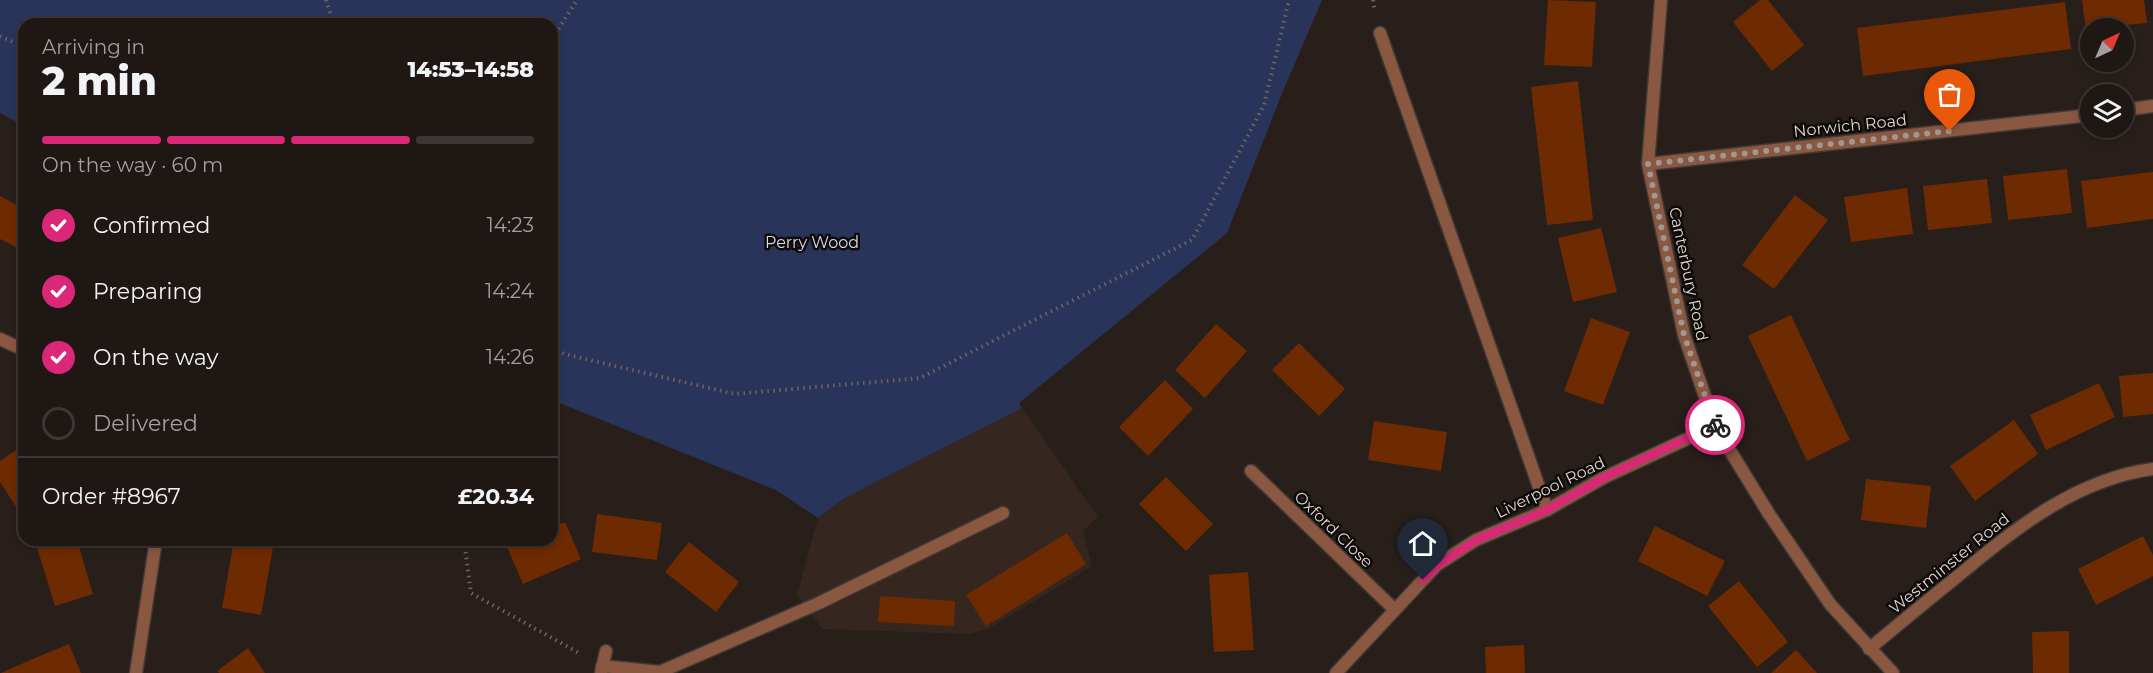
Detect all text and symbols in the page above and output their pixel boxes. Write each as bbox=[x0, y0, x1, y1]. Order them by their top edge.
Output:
north arrow bbox=[2080, 18, 2134, 72]
map controls bbox=[2080, 18, 2134, 138]
text: Arriving in bbox=[42, 35, 145, 59]
text: 14:53–14:58 bbox=[407, 56, 534, 83]
text: 2 min bbox=[42, 57, 157, 105]
pin bbox=[1924, 69, 1975, 131]
icon: bag bbox=[1933, 78, 1966, 111]
button: layers bbox=[2080, 84, 2134, 138]
street label: Norwich Road bbox=[1792, 110, 1908, 141]
text: On the way · 60 m bbox=[42, 153, 223, 177]
street label: Canterbury Road bbox=[1665, 205, 1712, 343]
icon: check bbox=[42, 209, 75, 242]
text: Confirmed bbox=[93, 212, 210, 239]
text: 14:23 bbox=[487, 213, 534, 237]
park label: Perry Wood bbox=[765, 233, 859, 252]
icon: check bbox=[42, 275, 75, 308]
text: Preparing bbox=[93, 278, 202, 305]
text: 14:24 bbox=[485, 279, 534, 303]
icon: check bbox=[42, 341, 75, 374]
text: On the way bbox=[93, 344, 218, 371]
text: 14:26 bbox=[486, 345, 534, 369]
courier bbox=[1685, 395, 1745, 455]
icon: bike bbox=[1699, 409, 1732, 442]
text: Delivered bbox=[93, 410, 198, 437]
street label: Liverpool Road bbox=[1492, 453, 1608, 522]
text: Order #8967 bbox=[42, 483, 181, 510]
text: £20.34 bbox=[458, 483, 534, 510]
street label: Oxford Close bbox=[1291, 487, 1377, 571]
street label: Westminster Road bbox=[1885, 509, 2013, 618]
pin bbox=[1397, 518, 1448, 580]
icon: home bbox=[1406, 527, 1439, 560]

